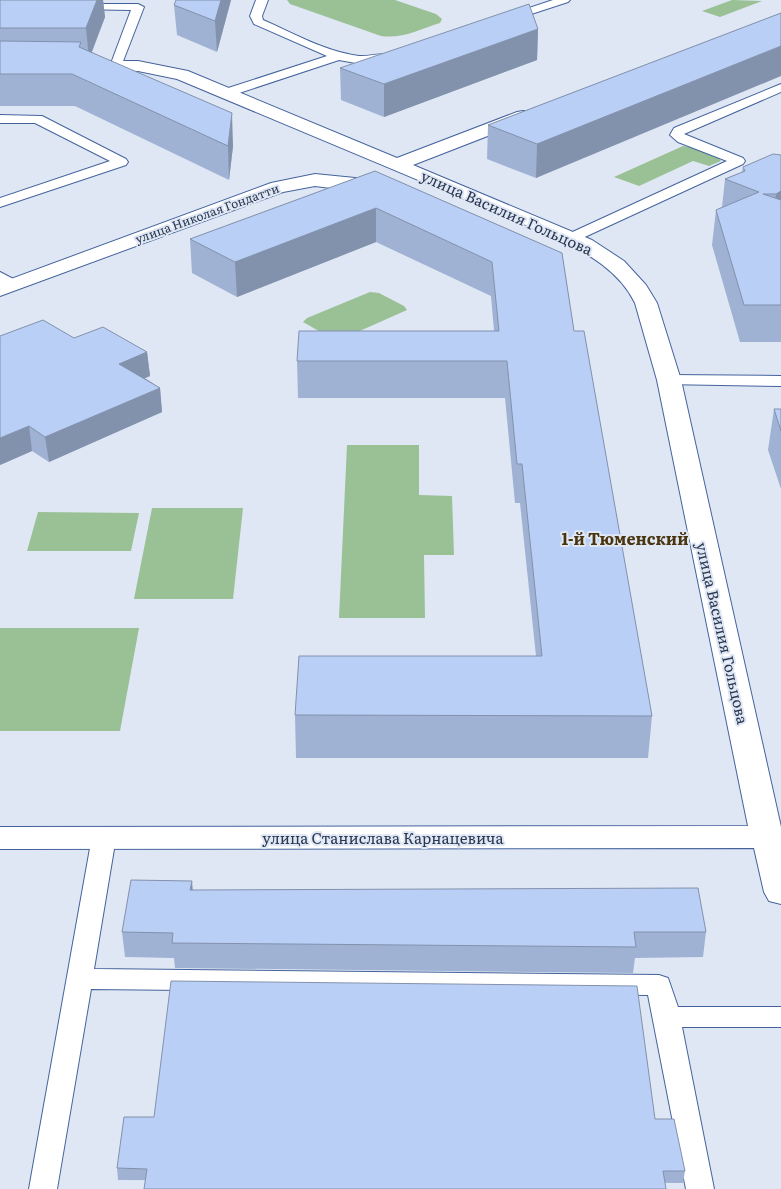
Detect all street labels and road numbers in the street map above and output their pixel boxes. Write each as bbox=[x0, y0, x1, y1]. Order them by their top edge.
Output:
street label: улица Василия Гольцова bbox=[417, 164, 597, 261]
street label: улица Николая Гондатти bbox=[132, 179, 282, 247]
street label: улица Василия Гольцова bbox=[691, 540, 755, 727]
street label: улица Станислава Карнацевича bbox=[262, 826, 505, 849]

